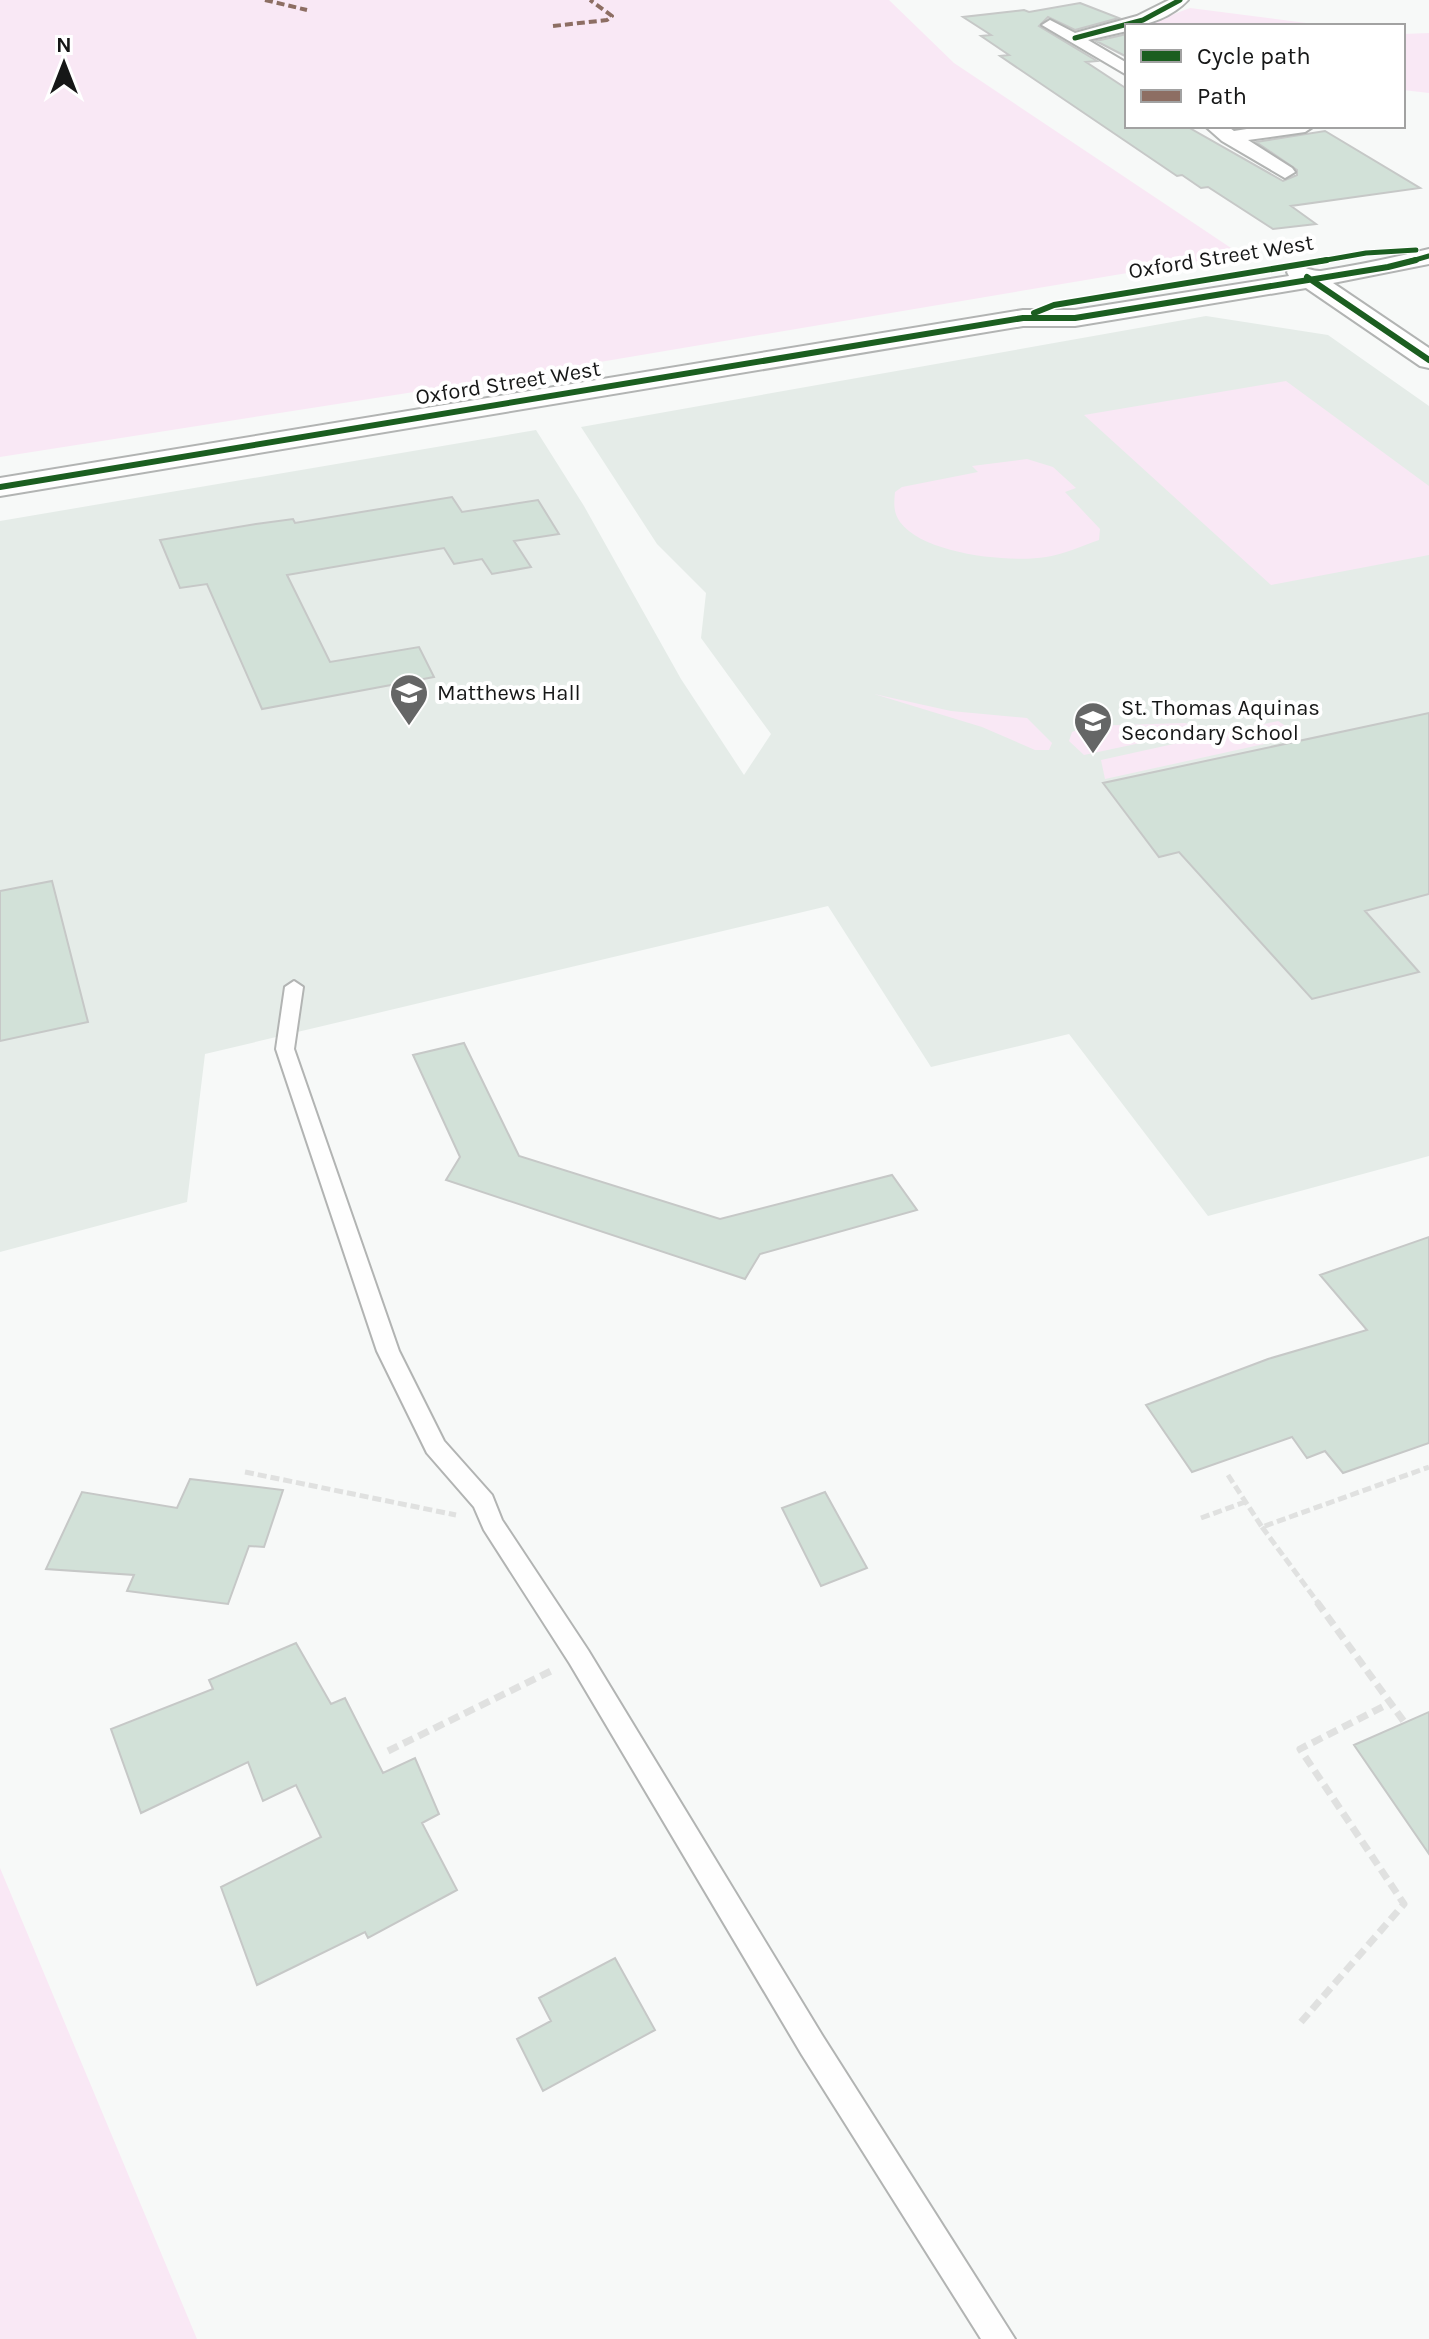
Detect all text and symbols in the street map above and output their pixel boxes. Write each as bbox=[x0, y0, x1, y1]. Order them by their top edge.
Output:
north arrow bbox=[24, 24, 104, 104]
legend bbox=[1125, 24, 1405, 128]
text: N bbox=[56, 32, 72, 58]
text: Cycle path bbox=[1197, 42, 1311, 70]
text: Path bbox=[1197, 82, 1247, 110]
street label: Oxford Street West bbox=[1127, 230, 1315, 284]
street label: Oxford Street West bbox=[414, 356, 602, 410]
school or university icon: Matthews Hall bbox=[388, 672, 430, 727]
place label: Matthews Hall bbox=[437, 680, 581, 706]
place label: St. Thomas Aquinas Secondary School bbox=[1121, 695, 1320, 746]
school or university icon: St. Thomas Aquinas Secondary School bbox=[1072, 700, 1114, 755]

